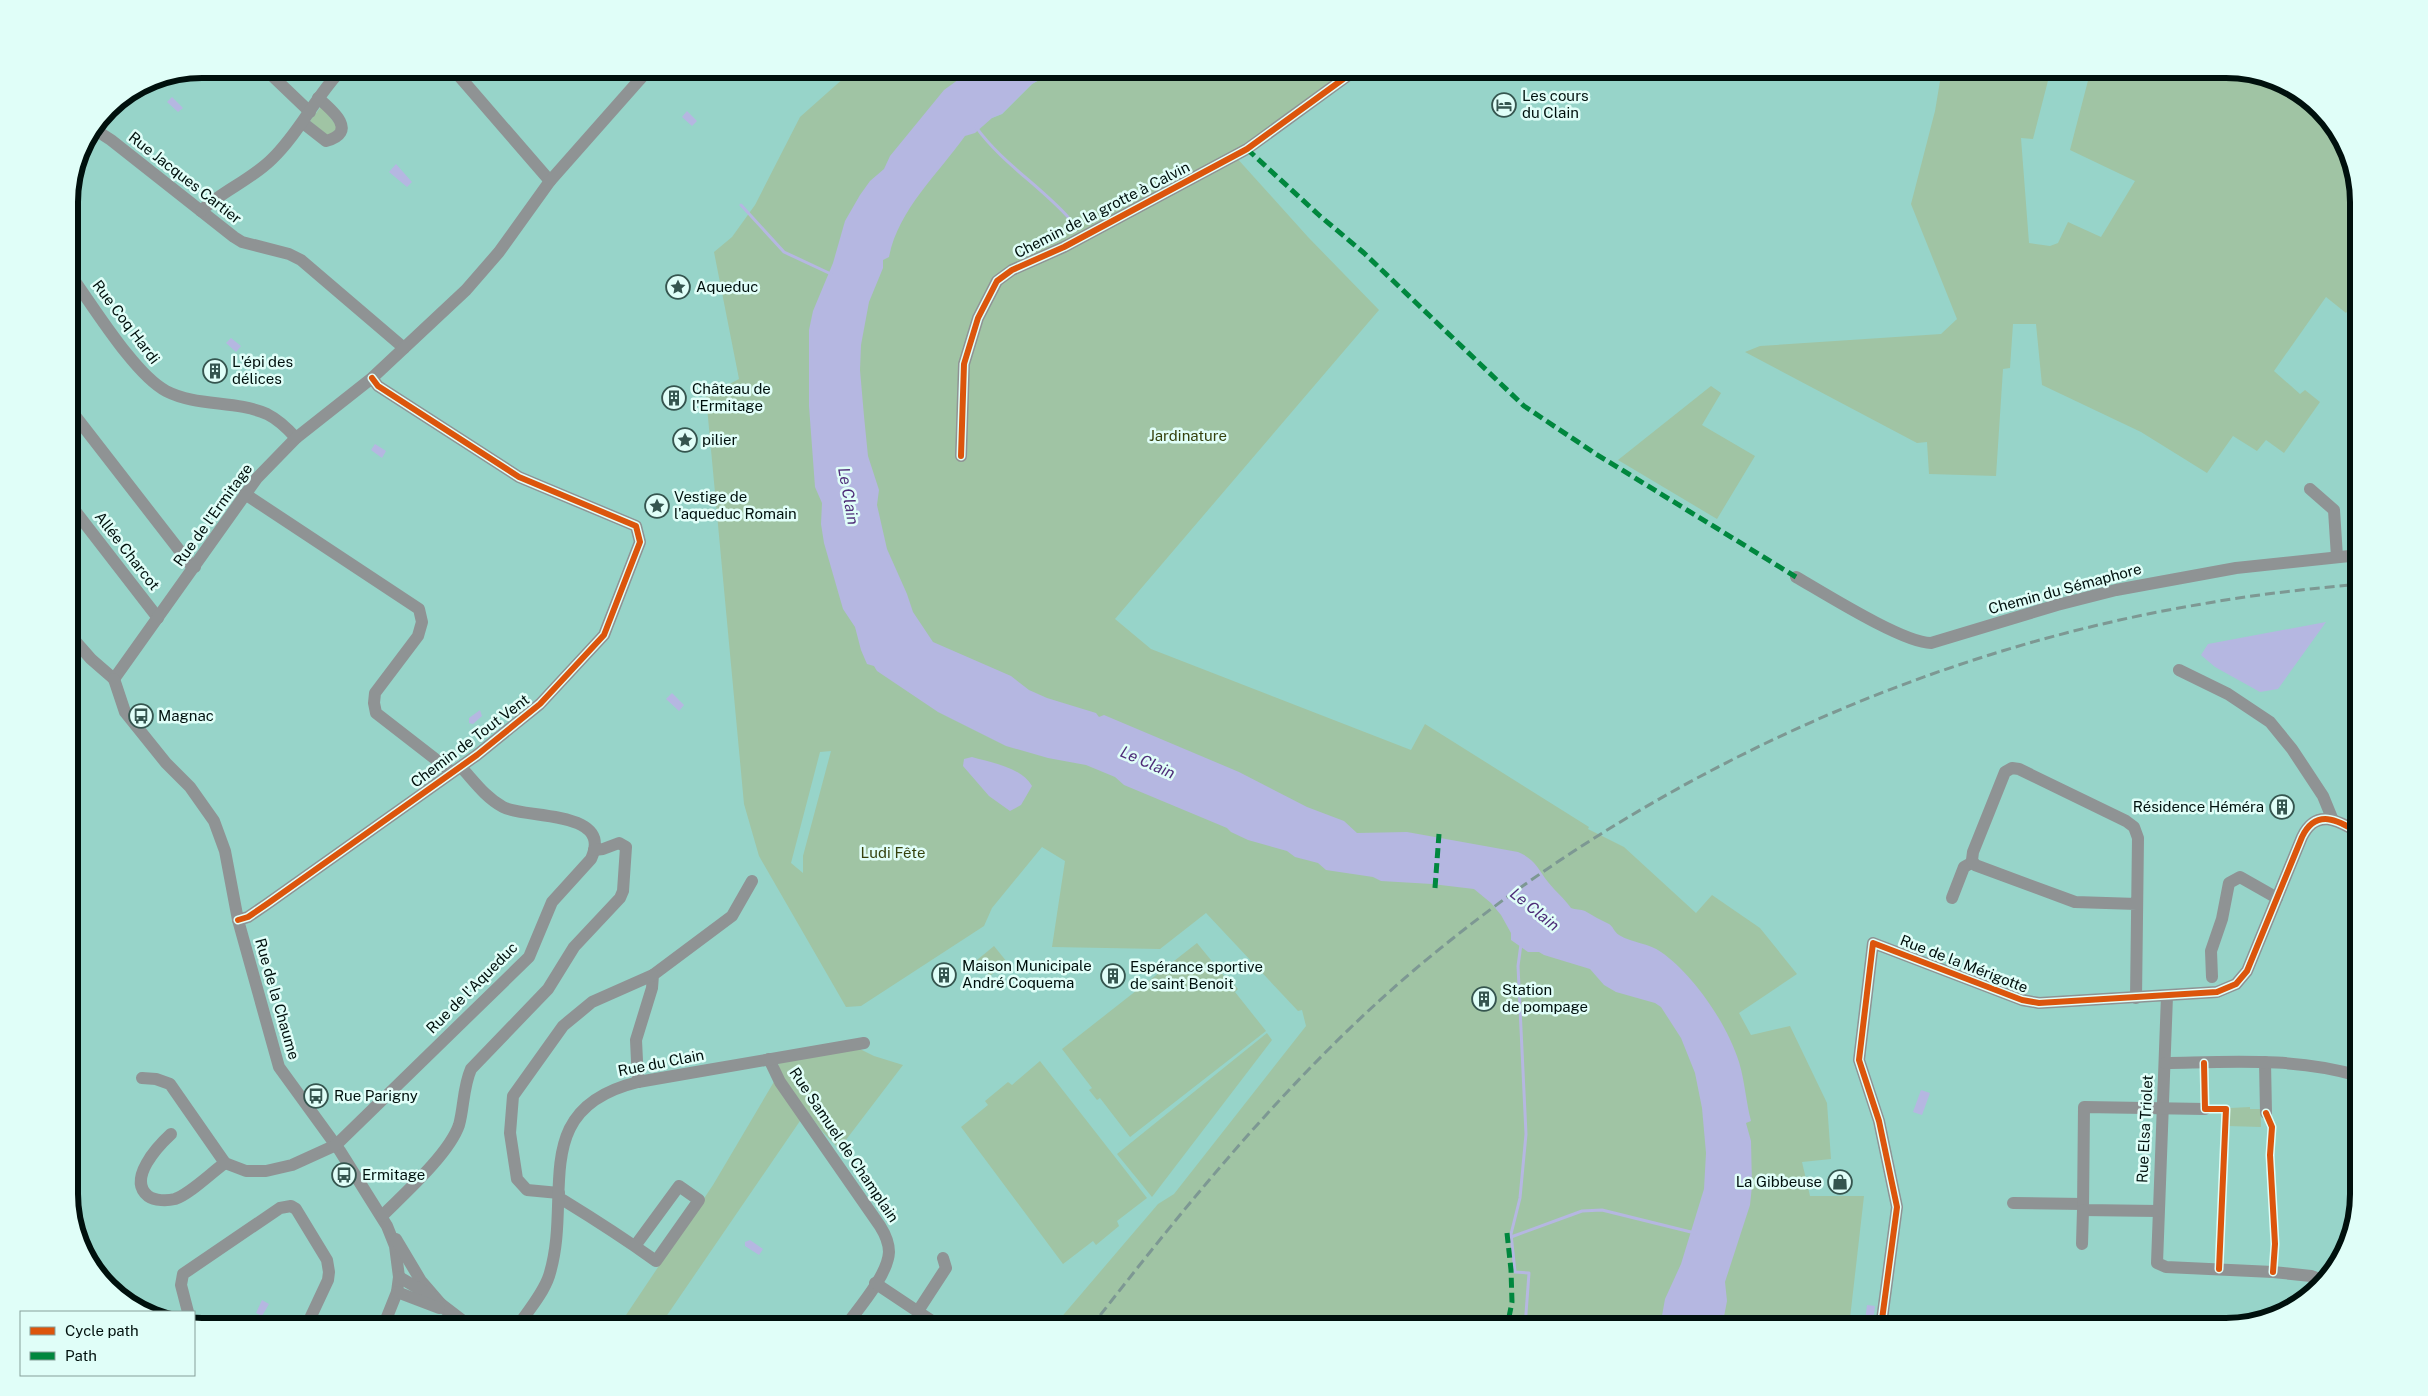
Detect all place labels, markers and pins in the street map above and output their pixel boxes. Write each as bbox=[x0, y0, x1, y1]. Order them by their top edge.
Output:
place label: Les cours du Clain bbox=[1522, 87, 1589, 121]
hotel icon: Les cours du Clain bbox=[1491, 92, 1517, 118]
place icon: Aqueduc bbox=[665, 274, 691, 300]
place label: Aqueduc bbox=[696, 278, 758, 295]
place label: L'épi des délices bbox=[232, 353, 293, 387]
building icon: L'épi des délices bbox=[202, 358, 228, 384]
place label: Château de l'Ermitage bbox=[692, 380, 771, 414]
building icon: Château de l'Ermitage bbox=[661, 385, 687, 411]
place icon: pilier bbox=[672, 427, 698, 453]
place label: pilier bbox=[702, 431, 737, 448]
place label: Vestige de l'aqueduc Romain bbox=[674, 488, 797, 522]
place icon: Vestige de l'aqueduc Romain bbox=[644, 493, 670, 519]
bus stop icon: Magnac bbox=[128, 703, 154, 729]
place label: Magnac bbox=[158, 707, 214, 724]
building icon: Résidence Héméra bbox=[2269, 794, 2295, 820]
place label: Résidence Héméra bbox=[2133, 798, 2264, 815]
place label: Maison Municipale André Coquema bbox=[962, 957, 1092, 991]
place label: Espérance sportive de saint Benoit bbox=[1130, 958, 1263, 992]
building icon: Maison Municipale André Coquema bbox=[931, 962, 957, 988]
building icon: Espérance sportive de saint Benoit bbox=[1100, 963, 1126, 989]
place label: Station de pompage bbox=[1502, 981, 1588, 1015]
building icon: Station de pompage bbox=[1471, 986, 1497, 1012]
bus stop icon: Rue Parigny bbox=[303, 1083, 329, 1109]
place label: Rue Parigny bbox=[334, 1087, 418, 1104]
bus stop icon: Ermitage bbox=[331, 1162, 357, 1188]
place label: Ermitage bbox=[362, 1166, 425, 1183]
shop icon: La Gibbeuse bbox=[1827, 1169, 1853, 1195]
place label: La Gibbeuse bbox=[1736, 1173, 1822, 1190]

